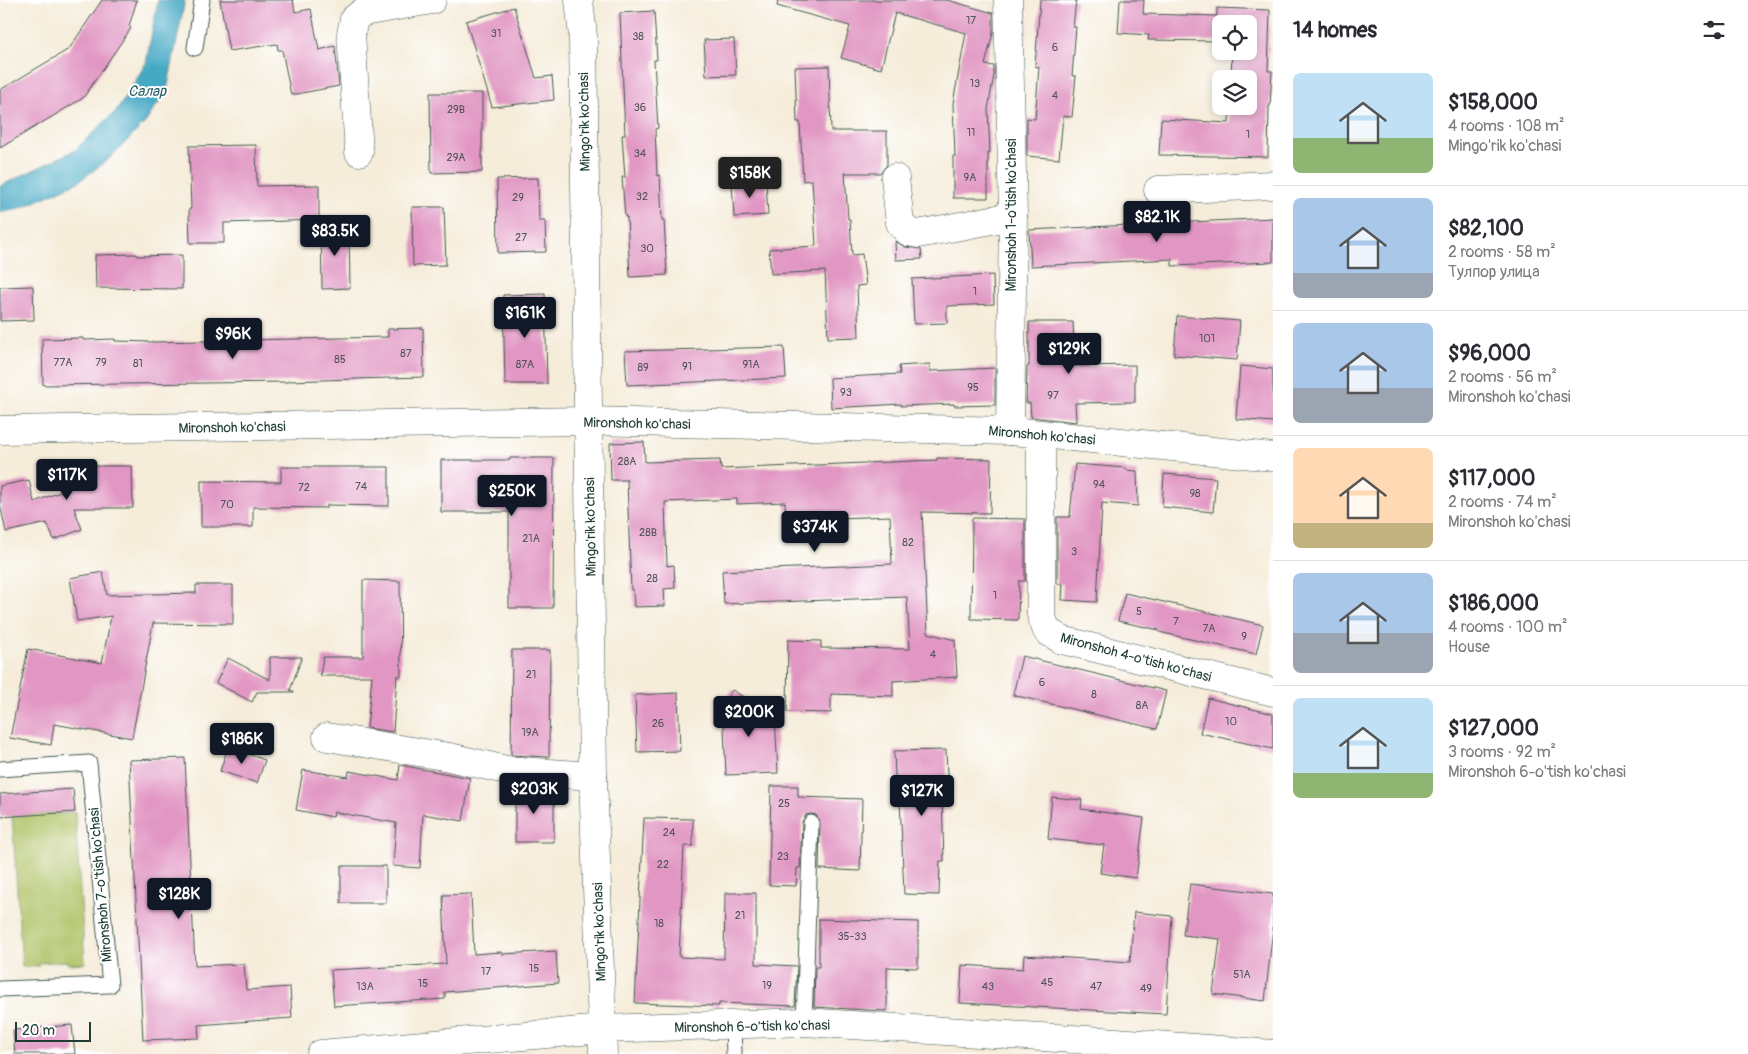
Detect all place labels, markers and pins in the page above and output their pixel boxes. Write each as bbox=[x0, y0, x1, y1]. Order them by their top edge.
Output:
pin: $158K bbox=[715, 156, 785, 199]
pin: $82.1K bbox=[1116, 200, 1198, 243]
pin: $83.5K bbox=[294, 214, 376, 257]
pin: $161K bbox=[490, 296, 560, 339]
pin: $96K bbox=[203, 318, 263, 360]
pin: $129K bbox=[1034, 332, 1104, 375]
pin: $117K bbox=[32, 458, 102, 501]
pin: $250K bbox=[477, 474, 547, 517]
pin: $374K bbox=[780, 510, 850, 553]
pin: $200K bbox=[714, 696, 784, 738]
pin: $186K bbox=[207, 722, 277, 765]
pin: $203K bbox=[499, 772, 569, 815]
pin: $127K bbox=[887, 774, 957, 817]
pin: $128K bbox=[144, 878, 214, 920]

